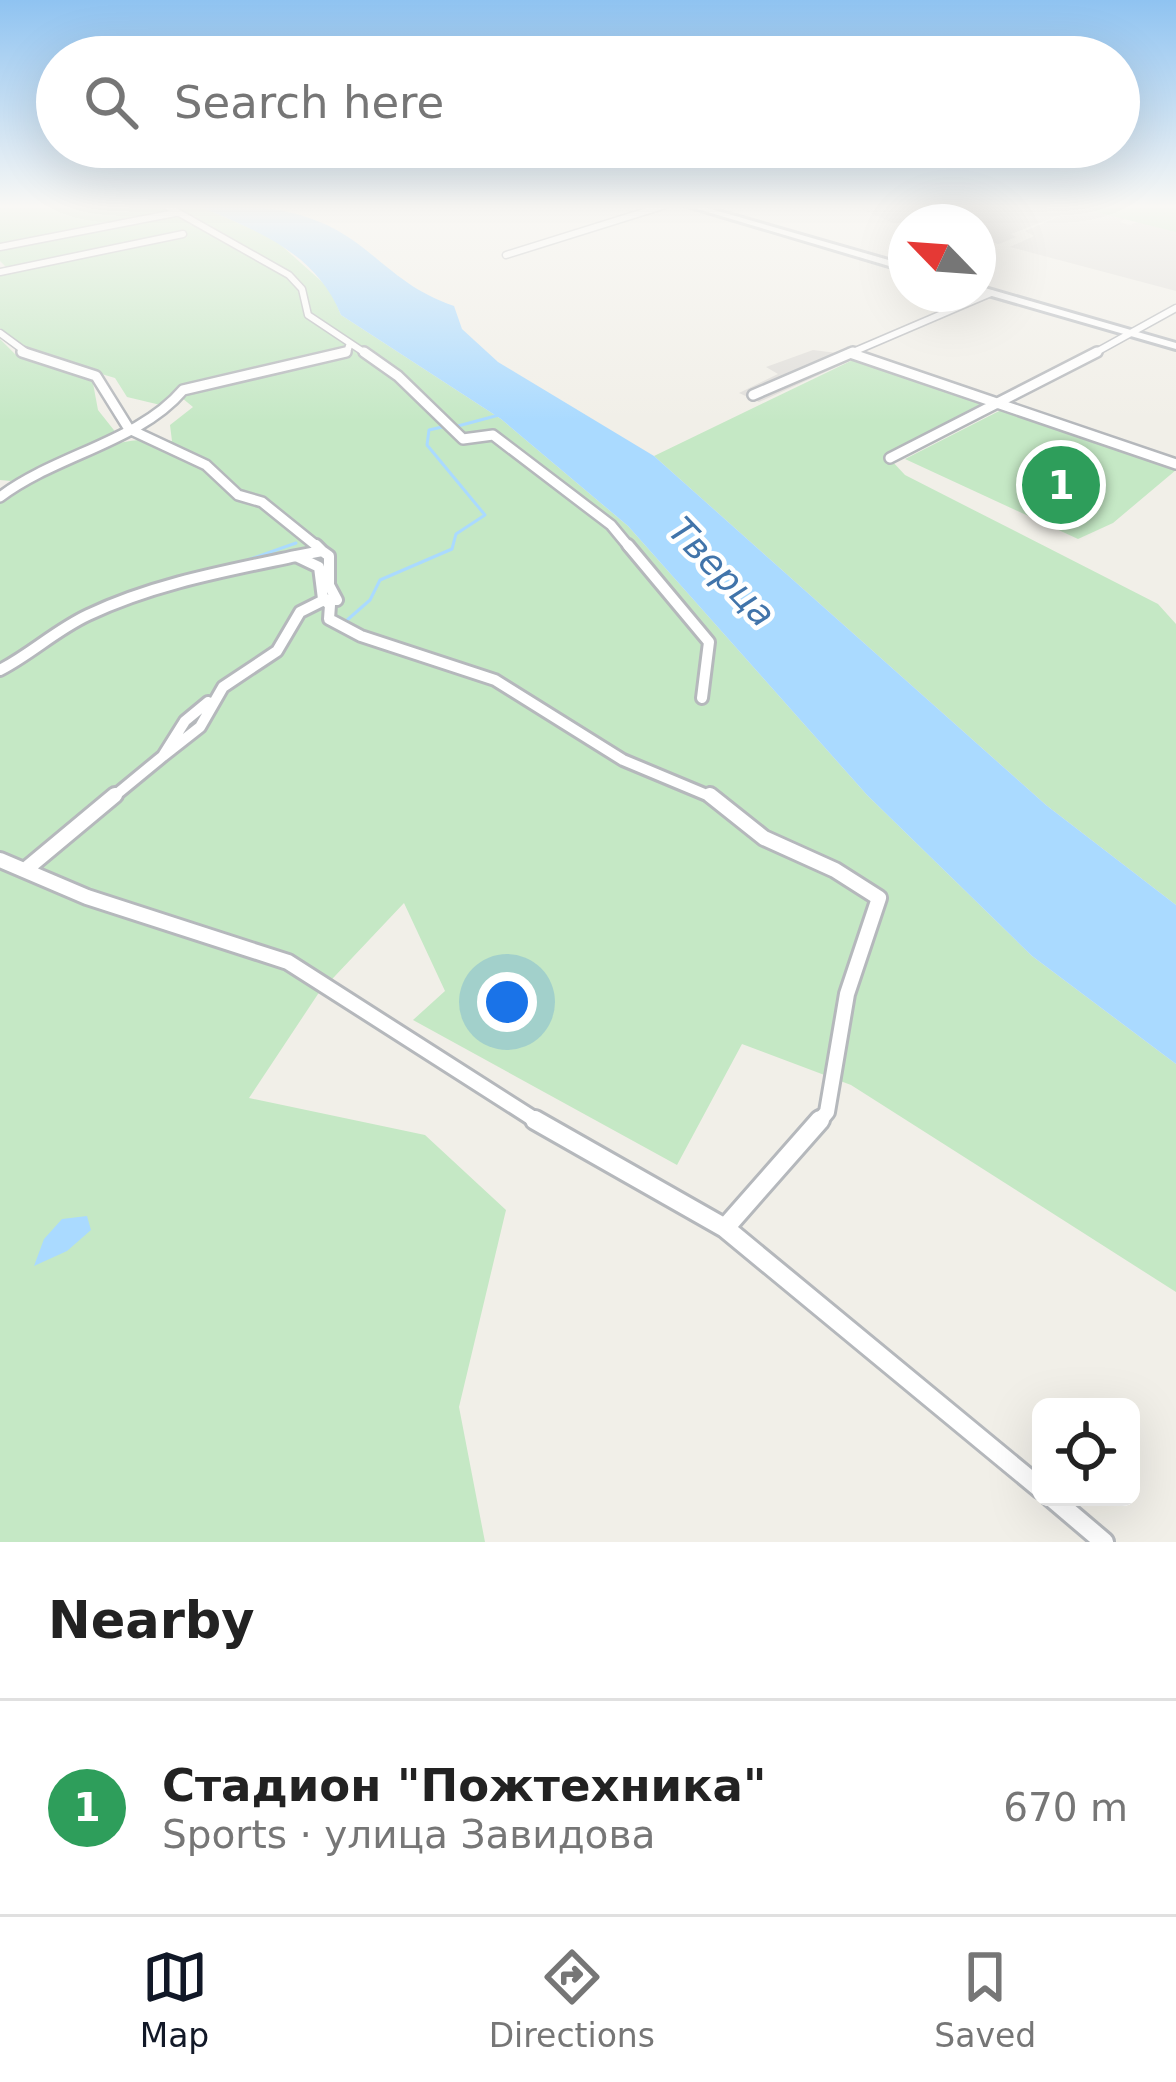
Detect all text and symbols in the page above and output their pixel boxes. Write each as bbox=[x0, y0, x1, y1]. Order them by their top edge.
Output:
search box bbox=[36, 36, 1140, 168]
icon: search bbox=[78, 69, 144, 135]
text: Search here bbox=[174, 76, 444, 129]
north arrow bbox=[888, 204, 996, 312]
pin: 1 bbox=[1022, 440, 1100, 530]
water label: Тверца bbox=[660, 509, 784, 635]
your location bbox=[477, 972, 537, 1032]
map controls bbox=[1032, 1398, 1140, 1506]
button: locate bbox=[1032, 1398, 1140, 1506]
text: Nearby bbox=[48, 1591, 255, 1650]
text: Стадион "Пожтехника" bbox=[162, 1759, 766, 1812]
text: 1 bbox=[73, 1785, 101, 1830]
text: 670 m bbox=[1003, 1785, 1128, 1830]
text: Sports · улица Завидова bbox=[162, 1812, 655, 1857]
tab: Map bbox=[140, 1944, 209, 2055]
tab: Directions bbox=[489, 1944, 655, 2055]
tab: Saved bbox=[934, 1944, 1036, 2055]

